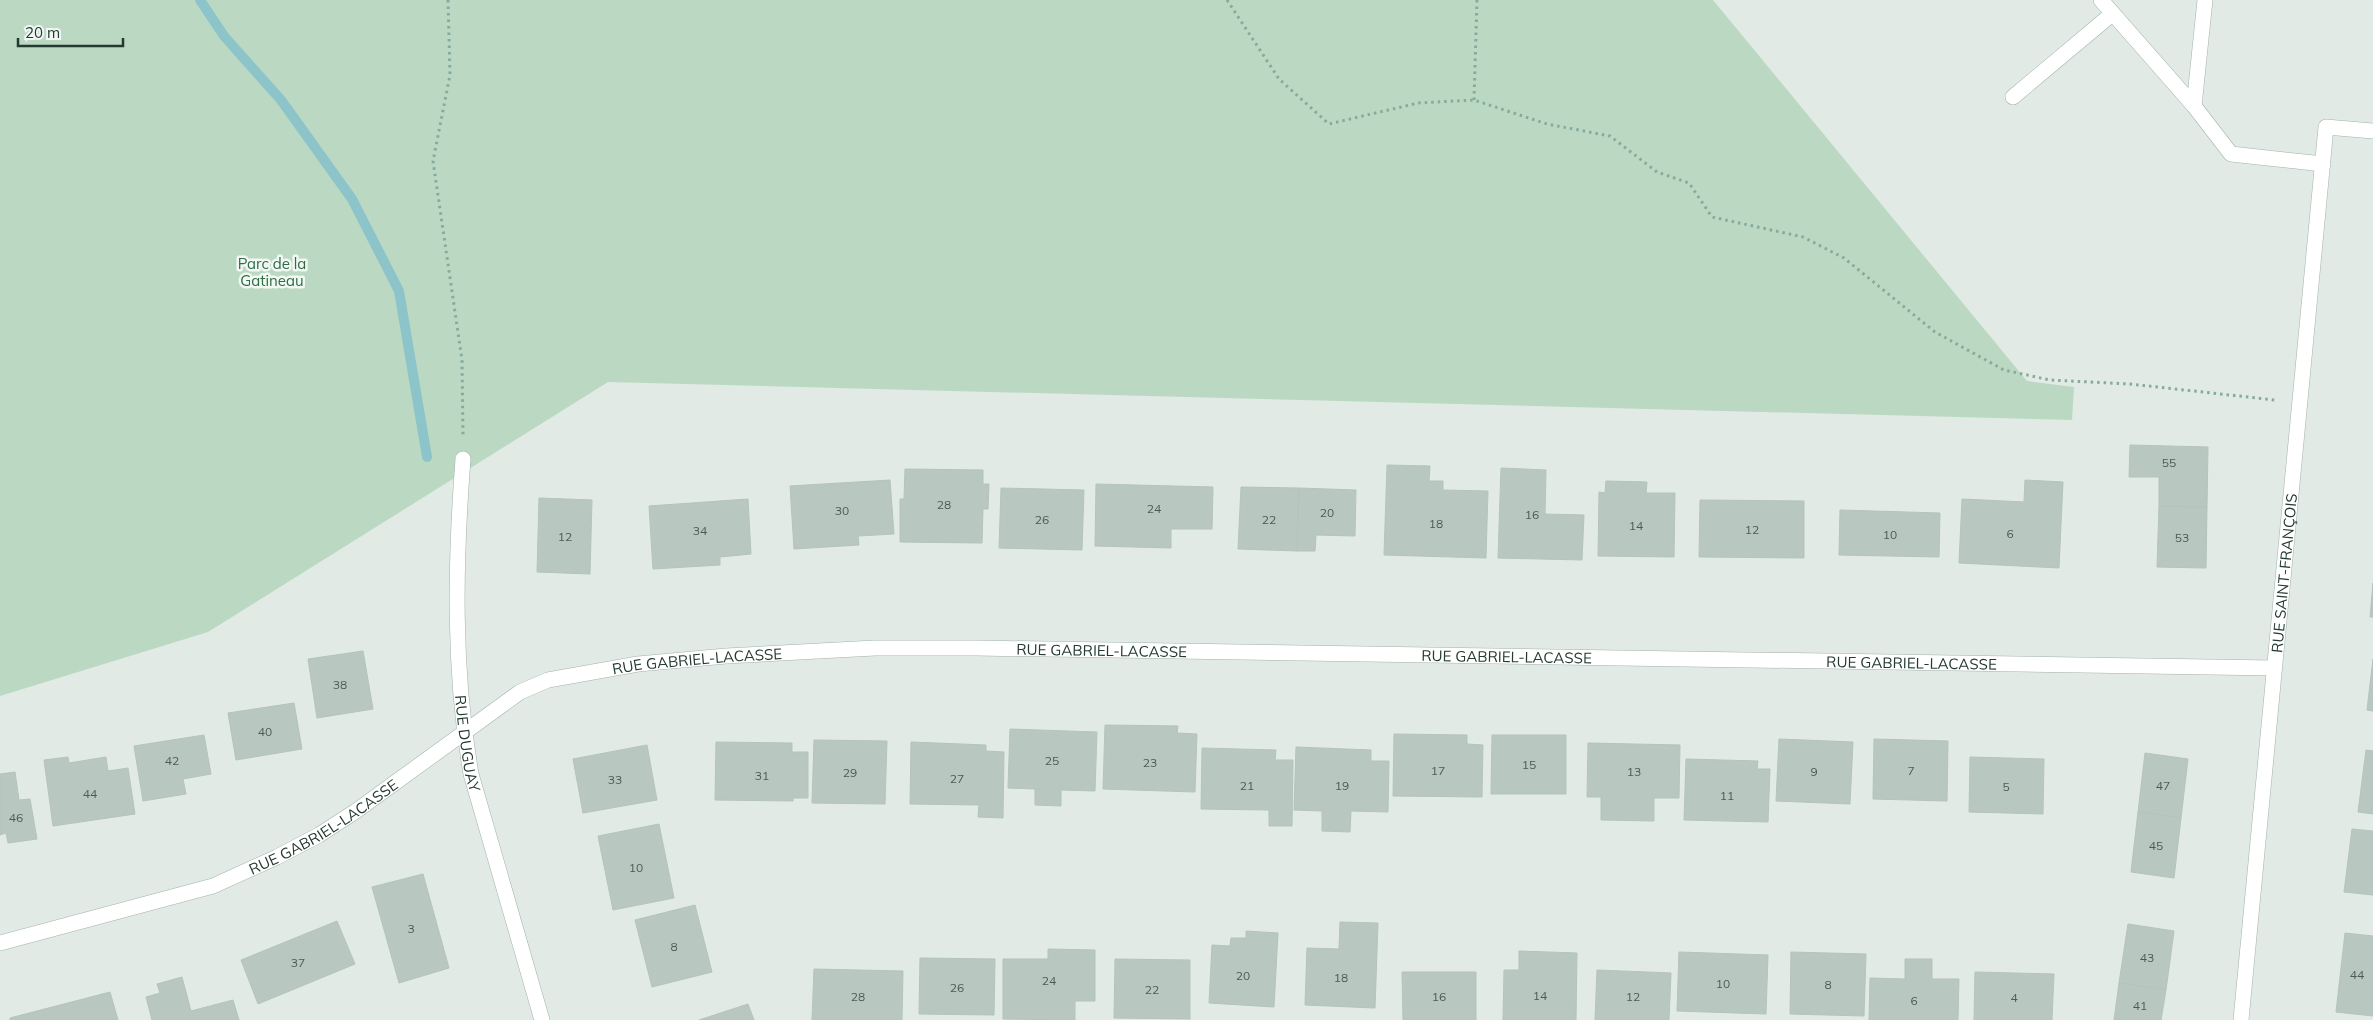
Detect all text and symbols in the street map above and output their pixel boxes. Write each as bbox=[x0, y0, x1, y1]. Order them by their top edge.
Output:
scale bar bbox=[18, 15, 122, 47]
text: 20 m bbox=[25, 23, 60, 42]
park label: Parc de la Gatineau bbox=[238, 254, 306, 290]
house number: 55 bbox=[2162, 455, 2176, 470]
street label: RUE SAINT-FRANÇOIS bbox=[2267, 492, 2301, 654]
house number: 28 bbox=[937, 497, 951, 512]
house number: 24 bbox=[1147, 501, 1161, 516]
house number: 30 bbox=[835, 503, 849, 518]
house number: 20 bbox=[1320, 505, 1334, 520]
house number: 16 bbox=[1525, 507, 1539, 522]
house number: 26 bbox=[1035, 512, 1049, 527]
house number: 22 bbox=[1262, 512, 1276, 527]
house number: 18 bbox=[1429, 516, 1443, 531]
house number: 14 bbox=[1629, 518, 1643, 533]
house number: 12 bbox=[1745, 522, 1759, 537]
house number: 34 bbox=[693, 523, 707, 538]
house number: 6 bbox=[2006, 526, 2014, 541]
house number: 10 bbox=[1883, 527, 1897, 542]
house number: 12 bbox=[558, 529, 572, 544]
house number: 53 bbox=[2175, 530, 2189, 545]
street label: RUE GABRIEL-LACASSE bbox=[1016, 639, 1187, 661]
street label: RUE GABRIEL-LACASSE bbox=[611, 643, 783, 678]
street label: RUE GABRIEL-LACASSE bbox=[1421, 645, 1592, 667]
street label: RUE GABRIEL-LACASSE bbox=[1826, 652, 1997, 673]
house number: 38 bbox=[333, 677, 347, 692]
street label: RUE DUGUAY bbox=[452, 694, 485, 795]
house number: 40 bbox=[258, 724, 272, 739]
house number: 42 bbox=[165, 753, 179, 768]
house number: 25 bbox=[1045, 753, 1059, 768]
house number: 23 bbox=[1143, 755, 1157, 770]
house number: 15 bbox=[1522, 757, 1536, 772]
house number: 17 bbox=[1431, 763, 1445, 778]
house number: 7 bbox=[1907, 763, 1915, 778]
house number: 13 bbox=[1627, 764, 1641, 779]
house number: 9 bbox=[1810, 764, 1818, 779]
house number: 29 bbox=[843, 765, 857, 780]
house number: 31 bbox=[755, 768, 769, 783]
house number: 27 bbox=[950, 771, 964, 786]
house number: 33 bbox=[608, 772, 622, 787]
street label: RUE GABRIEL-LACASSE bbox=[246, 774, 401, 878]
house number: 21 bbox=[1240, 778, 1254, 793]
house number: 19 bbox=[1335, 778, 1349, 793]
house number: 47 bbox=[2156, 778, 2170, 793]
house number: 5 bbox=[2002, 779, 2010, 794]
house number: 44 bbox=[83, 786, 97, 801]
house number: 11 bbox=[1720, 788, 1734, 803]
house number: 46 bbox=[9, 810, 23, 825]
house number: 45 bbox=[2149, 838, 2163, 853]
house number: 10 bbox=[629, 860, 643, 875]
house number: 3 bbox=[407, 921, 415, 936]
house number: 8 bbox=[670, 939, 678, 954]
house number: 43 bbox=[2140, 950, 2154, 965]
house number: 37 bbox=[291, 955, 305, 970]
house number: 44 bbox=[2350, 967, 2364, 982]
house number: 20 bbox=[1236, 968, 1250, 983]
house number: 18 bbox=[1334, 970, 1348, 985]
house number: 24 bbox=[1042, 973, 1056, 988]
house number: 10 bbox=[1716, 976, 1730, 991]
house number: 8 bbox=[1824, 977, 1832, 992]
house number: 26 bbox=[950, 980, 964, 995]
house number: 22 bbox=[1145, 982, 1159, 997]
house number: 14 bbox=[1533, 988, 1547, 1003]
house number: 28 bbox=[851, 989, 865, 1004]
house number: 16 bbox=[1432, 989, 1446, 1004]
house number: 12 bbox=[1626, 989, 1640, 1004]
house number: 4 bbox=[2010, 990, 2018, 1005]
house number: 6 bbox=[1910, 993, 1918, 1008]
house number: 41 bbox=[2133, 998, 2147, 1013]

